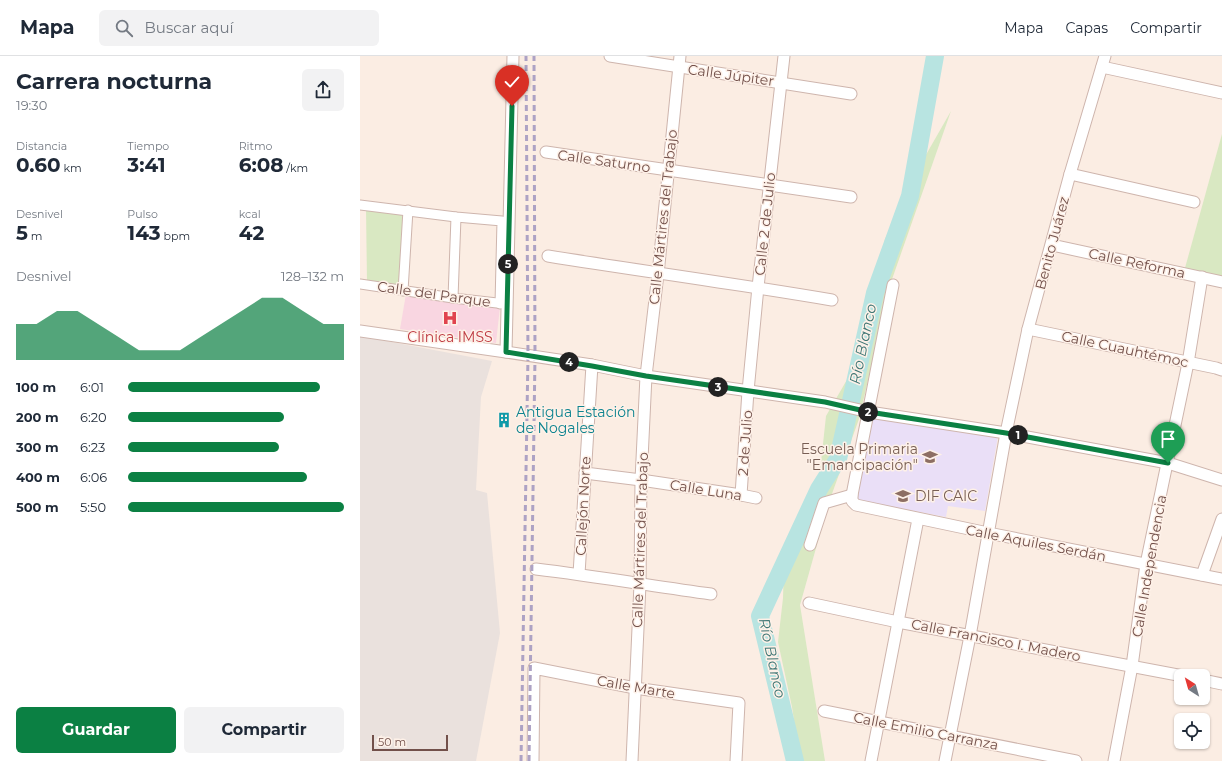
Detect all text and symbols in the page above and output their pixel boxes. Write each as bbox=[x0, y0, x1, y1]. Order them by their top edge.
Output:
search box bbox=[99, 10, 379, 46]
text: Mapa bbox=[20, 16, 75, 39]
icon: search bbox=[113, 17, 135, 39]
text: Buscar aquí bbox=[145, 18, 234, 37]
text: Mapa bbox=[1004, 19, 1044, 37]
text: Capas bbox=[1066, 19, 1108, 37]
text: Compartir bbox=[1130, 19, 1202, 37]
street label: Calle Júpiter bbox=[687, 60, 776, 90]
pin bbox=[495, 65, 529, 106]
text: Carrera nocturna bbox=[16, 68, 212, 95]
button: share bbox=[302, 69, 344, 111]
icon: check bbox=[501, 71, 523, 93]
text: 19:30 bbox=[16, 97, 47, 113]
street label: Calle Mártires del Trabajo bbox=[645, 128, 681, 305]
text: Distancia bbox=[16, 139, 67, 153]
text: Tiempo bbox=[127, 139, 169, 153]
text: Ritmo bbox=[239, 139, 273, 153]
street label: Calle Saturno bbox=[556, 146, 652, 176]
text: 0.60 bbox=[16, 153, 61, 177]
text: 3:41 bbox=[127, 153, 166, 177]
text: 6:08 bbox=[239, 153, 283, 177]
text: km bbox=[61, 161, 82, 175]
text: /km bbox=[283, 161, 308, 175]
street label: Calle 2 de Julio bbox=[751, 171, 779, 277]
street label: Benito Juárez bbox=[1031, 194, 1073, 292]
text: Desnivel bbox=[16, 207, 63, 221]
text: Pulso bbox=[127, 207, 158, 221]
text: kcal bbox=[239, 207, 261, 221]
text: 5 bbox=[16, 221, 28, 245]
text: 143 bbox=[127, 221, 161, 245]
text: 42 bbox=[239, 221, 264, 245]
text: m bbox=[28, 229, 42, 243]
text: bpm bbox=[161, 229, 190, 243]
street label: Calle Reforma bbox=[1087, 244, 1187, 282]
pin: 5 bbox=[498, 254, 518, 274]
text: 5 bbox=[505, 257, 511, 271]
text: Desnivel bbox=[16, 268, 71, 284]
text: 128–132 m bbox=[281, 268, 344, 284]
street label: Calle del Parque bbox=[376, 277, 492, 311]
water label: Río Blanco bbox=[845, 302, 880, 386]
hospital icon: Clínica IMSS bbox=[441, 309, 459, 327]
street label: Calle Cuauhtémoc bbox=[1060, 327, 1190, 371]
place label: Clínica IMSS bbox=[407, 328, 493, 346]
pin: 4 bbox=[559, 352, 579, 372]
text: 4 bbox=[565, 355, 573, 369]
pin: 3 bbox=[708, 377, 728, 397]
text: 100 m bbox=[16, 379, 56, 395]
text: 6:01 bbox=[80, 379, 104, 395]
text: 3 bbox=[715, 380, 721, 394]
pin: 2 bbox=[858, 402, 878, 422]
place label: Antigua Estación de Nogales bbox=[516, 403, 635, 437]
text: 2 bbox=[865, 405, 871, 419]
text: 200 m bbox=[16, 409, 59, 425]
text: 6:20 bbox=[80, 409, 107, 425]
street label: 2 de Julio bbox=[734, 409, 756, 477]
building icon: Antigua Estación de Nogales bbox=[495, 411, 513, 429]
pin bbox=[1151, 422, 1185, 463]
pin: 1 bbox=[1008, 425, 1028, 445]
text: 1 bbox=[1016, 428, 1020, 442]
icon: arrive bbox=[1157, 428, 1179, 450]
text: 300 m bbox=[16, 439, 59, 455]
text: 6:23 bbox=[80, 439, 105, 455]
place label: Escuela Primaria "Emancipación" bbox=[801, 440, 918, 474]
school or university icon: Escuela Primaria "Emancipación" bbox=[921, 448, 939, 466]
street label: Calle Mártires del Trabajo bbox=[628, 452, 652, 628]
street label: Callejón Norte bbox=[571, 456, 595, 556]
text: 400 m bbox=[16, 469, 60, 485]
text: 6:06 bbox=[80, 469, 107, 485]
street label: Calle Luna bbox=[669, 475, 743, 505]
school or university icon: DIF CAIC bbox=[894, 487, 912, 505]
place label: DIF CAIC bbox=[915, 487, 977, 505]
street label: Calle Independencia bbox=[1128, 494, 1170, 638]
text: 500 m bbox=[16, 499, 59, 515]
text: 5:50 bbox=[80, 499, 106, 515]
street label: Calle Aquiles Serdán bbox=[964, 521, 1108, 565]
street label: Calle Francisco I. Madero bbox=[910, 615, 1083, 665]
water label: Río Blanco bbox=[755, 616, 790, 700]
north arrow bbox=[1174, 669, 1210, 705]
map controls bbox=[1174, 669, 1210, 749]
street label: Calle Marte bbox=[595, 671, 677, 703]
button: Guardar bbox=[16, 707, 176, 753]
button: Compartir bbox=[184, 707, 344, 753]
street label: Calle Emilio Carranza bbox=[852, 708, 1000, 754]
button: locate bbox=[1174, 713, 1210, 749]
scale bar bbox=[372, 733, 448, 752]
text: 50 m bbox=[378, 735, 406, 749]

